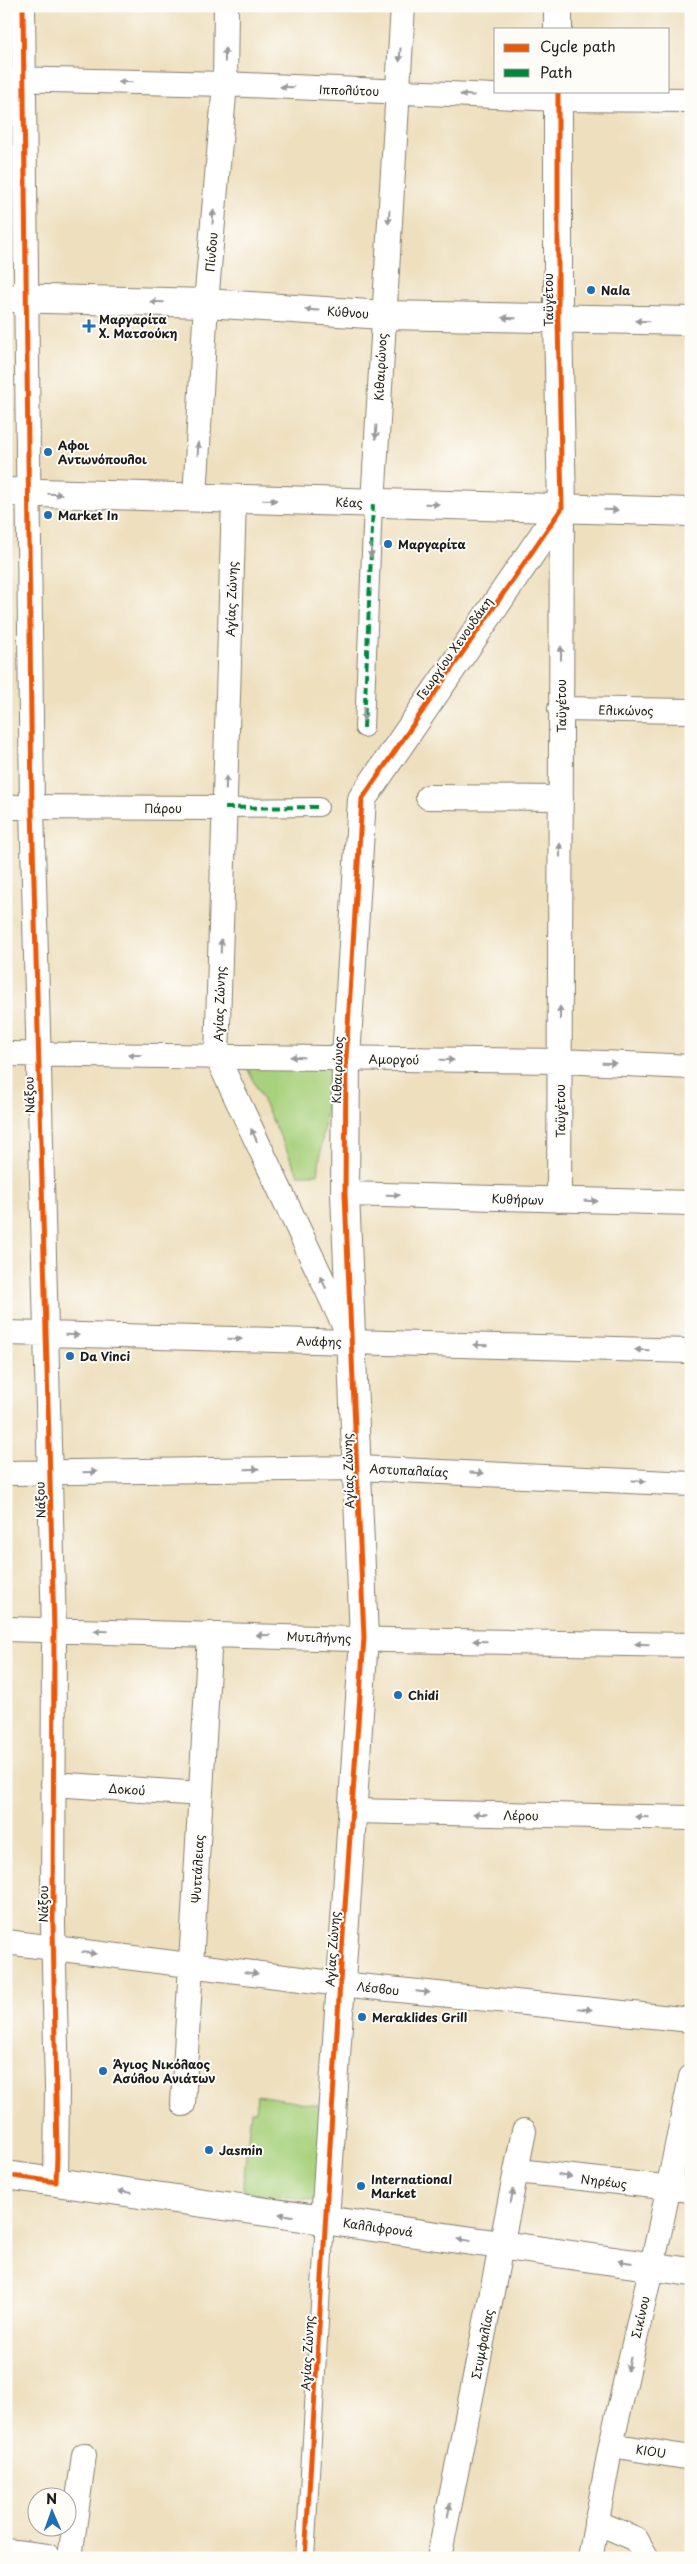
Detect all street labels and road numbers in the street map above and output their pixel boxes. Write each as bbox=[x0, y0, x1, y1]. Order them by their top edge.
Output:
street label: Ιππολύτου bbox=[319, 80, 380, 100]
street label: Πίνδου bbox=[200, 231, 222, 273]
street label: Ταϋγέτου bbox=[539, 273, 557, 327]
street label: Κύθνου bbox=[327, 302, 370, 322]
street label: Κιθαιρώνος bbox=[369, 333, 391, 401]
street label: Κέας bbox=[335, 493, 363, 511]
street label: Αγίας Ζώνης bbox=[221, 561, 241, 637]
street label: Γεωργίου Χενουδάκη bbox=[412, 593, 496, 703]
street label: Ταϋγέτου bbox=[552, 679, 570, 733]
street label: Ελικώνος bbox=[598, 701, 654, 719]
street label: Πάρου bbox=[144, 799, 182, 817]
street label: Αγίας Ζώνης bbox=[209, 966, 229, 1042]
street label: Κιθαιρώνος bbox=[327, 1036, 347, 1104]
street label: Αμοργού bbox=[369, 1050, 420, 1068]
street label: Νάξου bbox=[19, 1076, 39, 1114]
street label: Ταϋγέτου bbox=[551, 1084, 569, 1138]
street label: Κυθήρων bbox=[491, 1189, 545, 1209]
street label: Ανάφης bbox=[296, 1332, 342, 1350]
street label: Αγίας Ζώνης bbox=[338, 1433, 358, 1509]
street label: Αστυπαλαίας bbox=[369, 1459, 449, 1481]
street label: Νάξου bbox=[30, 1481, 50, 1519]
street label: Μυτιλήνης bbox=[286, 1627, 352, 1647]
street label: Δοκού bbox=[108, 1779, 146, 1799]
street label: Λέρου bbox=[503, 1806, 539, 1824]
street label: Ψυττάλειας bbox=[186, 1834, 208, 1904]
street label: Νάξου bbox=[34, 1886, 52, 1922]
street label: Αγίας Ζώνης bbox=[320, 1911, 344, 1987]
street label: Λέσβου bbox=[356, 1977, 400, 1999]
street label: Νηρέως bbox=[580, 2169, 628, 2193]
street label: Καλλιφρονά bbox=[342, 2213, 414, 2241]
street label: Σικίνου bbox=[626, 2294, 654, 2340]
street label: Στυμφαλίας bbox=[466, 2307, 498, 2381]
street label: Αγίας Ζώνης bbox=[296, 2315, 318, 2391]
street label: KIOU bbox=[635, 2440, 667, 2462]

